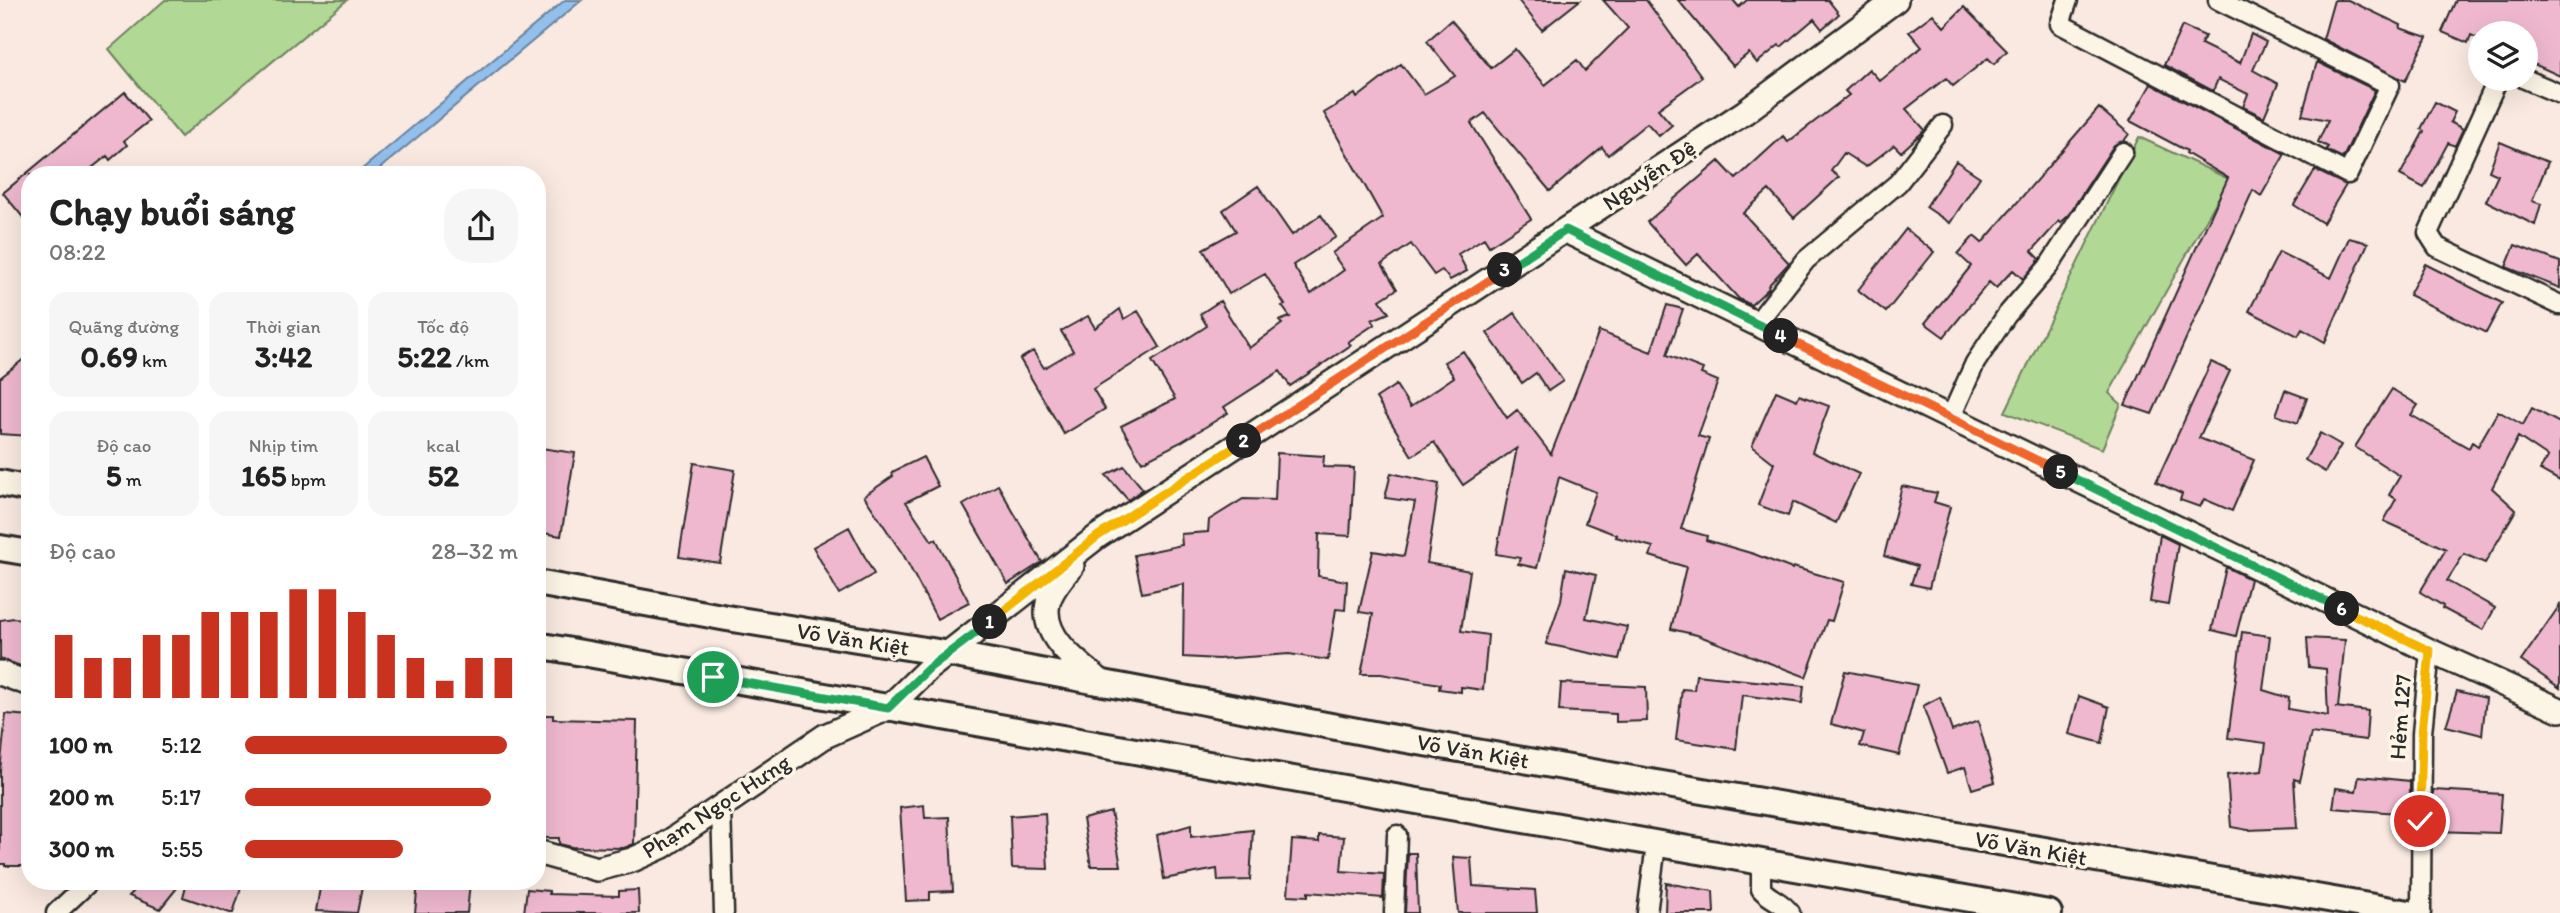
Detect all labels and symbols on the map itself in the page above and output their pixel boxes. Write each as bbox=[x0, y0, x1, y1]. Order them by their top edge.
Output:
street label: Nguyễn Đệ bbox=[1597, 134, 1701, 216]
pin: 3 bbox=[1488, 252, 1522, 288]
pin: 4 bbox=[1764, 318, 1798, 354]
pin: 2 bbox=[1226, 424, 1262, 458]
pin: 5 bbox=[2044, 454, 2078, 490]
pin: 6 bbox=[2324, 592, 2360, 626]
pin: 1 bbox=[972, 604, 1007, 640]
street label: Võ Văn Kiệt bbox=[795, 616, 911, 662]
pin bbox=[683, 647, 743, 707]
street label: Hẻm 127 bbox=[2383, 673, 2417, 761]
street label: Võ Văn Kiệt bbox=[1415, 727, 1531, 775]
street label: Phạm Ngọc Hưng bbox=[637, 747, 796, 864]
pin bbox=[2390, 791, 2450, 851]
street label: Võ Văn Kiệt bbox=[1973, 824, 2089, 872]

